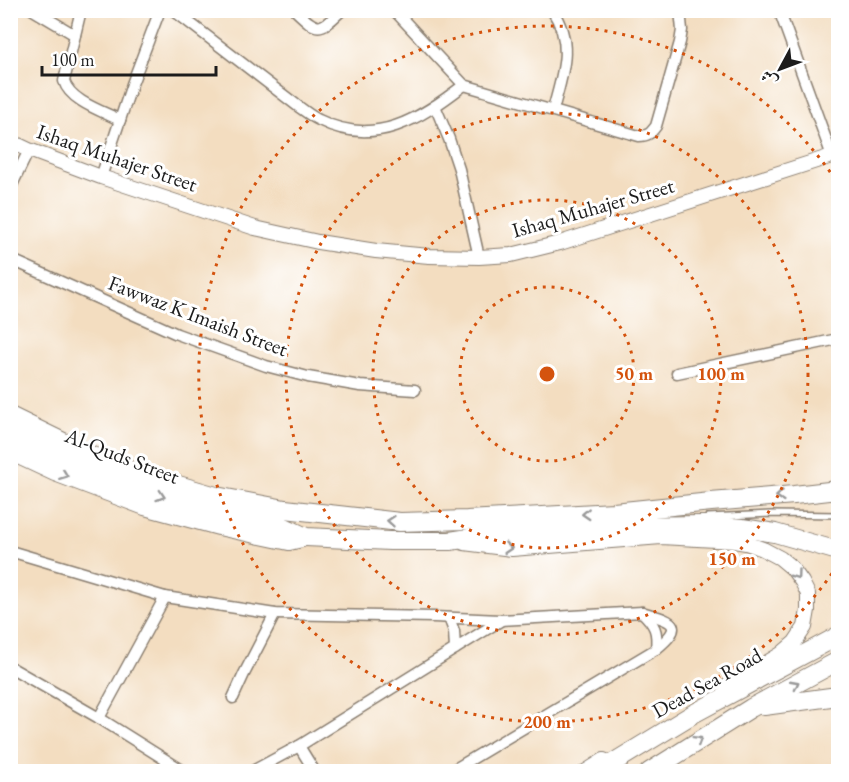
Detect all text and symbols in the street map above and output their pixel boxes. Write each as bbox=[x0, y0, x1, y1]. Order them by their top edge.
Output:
scale bar bbox=[42, 39, 216, 77]
north arrow bbox=[750, 39, 810, 99]
text: 100 m bbox=[51, 48, 95, 71]
text: ش bbox=[756, 66, 782, 91]
street label: Ishaq Muhajer Street bbox=[34, 117, 201, 198]
street label: Ishaq Muhajer Street bbox=[509, 171, 677, 244]
street label: Fawwaz K Imaish Street bbox=[105, 269, 292, 362]
text: 50 m bbox=[615, 362, 653, 385]
text: 100 m bbox=[697, 362, 745, 385]
centre of rings bbox=[537, 364, 557, 384]
street label: Al-Quds Street bbox=[60, 421, 183, 491]
one-way arrow bbox=[57, 468, 68, 480]
one-way arrow bbox=[155, 489, 166, 501]
one-way arrow bbox=[776, 490, 785, 503]
one-way arrow bbox=[582, 507, 591, 520]
one-way arrow bbox=[387, 515, 396, 528]
one-way arrow bbox=[503, 541, 513, 554]
text: 150 m bbox=[708, 547, 756, 570]
one-way arrow bbox=[789, 569, 800, 580]
street label: Dead Sea Road bbox=[647, 641, 767, 724]
one-way arrow bbox=[788, 680, 799, 691]
text: 200 m bbox=[523, 710, 571, 733]
one-way arrow bbox=[692, 737, 703, 748]

